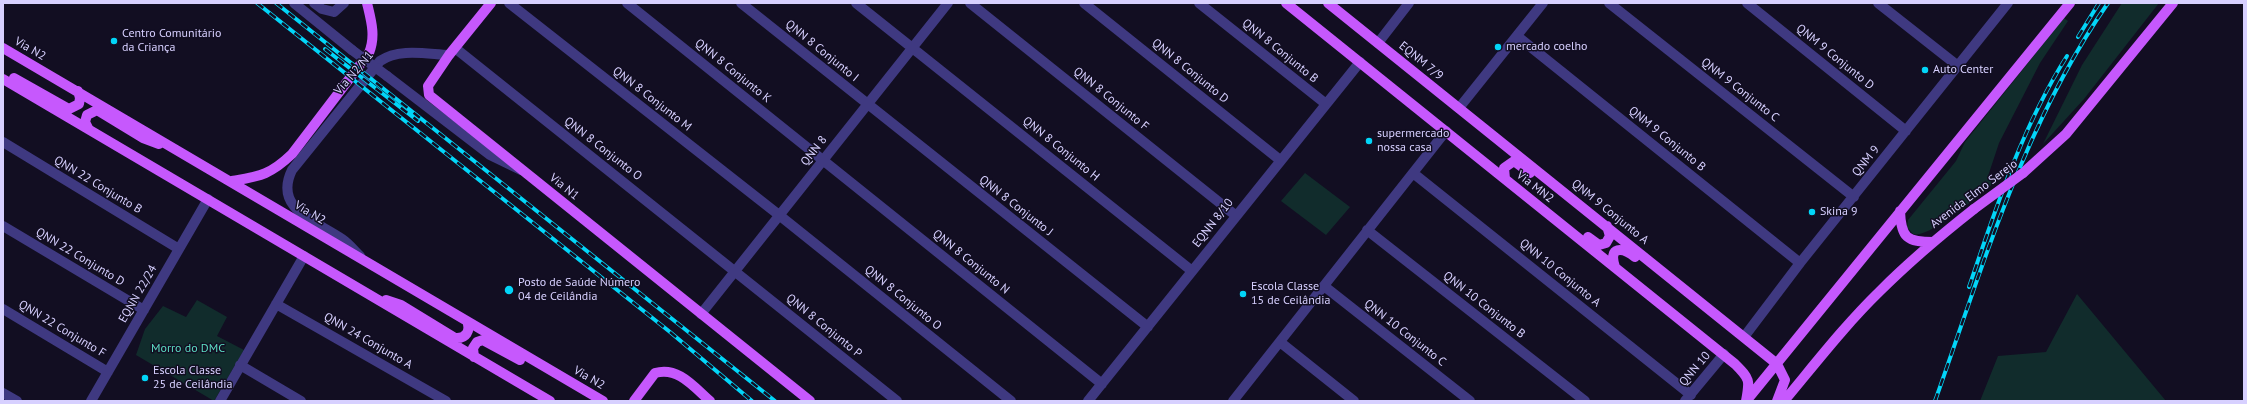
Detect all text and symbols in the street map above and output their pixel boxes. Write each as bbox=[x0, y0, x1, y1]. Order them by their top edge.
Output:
street label: QNN 8 Conjunto B bbox=[1239, 16, 1321, 86]
street label: QNN 8 Conjunto I bbox=[782, 17, 862, 85]
street label: QNM 9 Conjunto D bbox=[1793, 21, 1877, 93]
place label: Centro Comunitário da Criança bbox=[122, 27, 221, 55]
street label: Via N2 bbox=[12, 34, 48, 64]
marker: Centro Comunitário da Criança bbox=[109, 36, 119, 46]
street label: QNN 8 Conjunto K bbox=[692, 36, 774, 106]
street label: QNN 8 Conjunto D bbox=[1149, 36, 1231, 106]
street label: EQNM 7/9 bbox=[1396, 39, 1446, 83]
place label: mercado coelho bbox=[1506, 40, 1588, 54]
marker: mercado coelho bbox=[1493, 42, 1503, 52]
street label: Via N2/N1 bbox=[331, 48, 377, 98]
street label: QNM 9 Conjunto C bbox=[1698, 55, 1782, 125]
place label: Auto Center bbox=[1933, 63, 1993, 77]
street label: QNN 8 Conjunto M bbox=[610, 64, 694, 134]
street label: QNN 8 Conjunto F bbox=[1070, 64, 1152, 134]
marker: Auto Center bbox=[1920, 65, 1930, 75]
street label: QNM 9 Conjunto B bbox=[1626, 104, 1708, 174]
street label: QNN 8 Conjunto O bbox=[561, 114, 645, 184]
street label: QNN 8 Conjunto H bbox=[1020, 114, 1102, 184]
place label: supermercado nossa casa bbox=[1377, 127, 1449, 155]
street label: QNN 8 bbox=[798, 133, 830, 169]
marker: supermercado nossa casa bbox=[1364, 136, 1374, 146]
street label: QNM 9 bbox=[1849, 143, 1883, 179]
street label: QNN 22 Conjunto B bbox=[51, 153, 145, 217]
street label: Avenida Elmo Serejo bbox=[1928, 157, 2020, 231]
street label: Via MN2 bbox=[1514, 168, 1556, 206]
street label: Via N1 bbox=[546, 171, 582, 203]
street label: QNN 8 Conjunto J bbox=[976, 173, 1056, 239]
street label: QNM 9 Conjunto A bbox=[1569, 177, 1651, 247]
street label: EQNN 8/10 bbox=[1190, 196, 1236, 250]
street label: Via N2 bbox=[292, 198, 328, 228]
place label: Skina 9 bbox=[1820, 205, 1858, 219]
marker: Skina 9 bbox=[1807, 207, 1817, 217]
street label: QNN 22 Conjunto D bbox=[33, 225, 127, 289]
street label: QNN 8 Conjunto N bbox=[930, 227, 1012, 297]
street label: QNN 10 Conjunto A bbox=[1517, 236, 1603, 310]
street label: EQNN 22/24 bbox=[116, 263, 160, 325]
street label: QNN 8 Conjunto O bbox=[862, 263, 944, 333]
street label: QNN 10 Conjunto B bbox=[1440, 269, 1528, 341]
place label: Posto de Saúde Número 04 de Ceilândia bbox=[518, 276, 641, 304]
place label: Escola Classe 15 de Ceilândia bbox=[1251, 280, 1330, 308]
marker: Posto de Saúde Número 04 de Ceilândia bbox=[503, 284, 515, 296]
marker: Escola Classe 15 de Ceilândia bbox=[1238, 289, 1248, 299]
street label: QNN 8 Conjunto P bbox=[783, 291, 865, 361]
street label: QNN 22 Conjunto F bbox=[16, 297, 108, 361]
street label: QNN 10 Conjunto C bbox=[1361, 297, 1449, 369]
street label: QNN 24 Conjunto A bbox=[321, 310, 415, 372]
park label: Morro do DMC bbox=[151, 342, 225, 356]
street label: QNN 10 bbox=[1676, 349, 1714, 389]
street label: Via N2 bbox=[571, 363, 607, 393]
place label: Escola Classe 25 de Ceilândia bbox=[153, 364, 232, 392]
marker: Escola Classe 25 de Ceilândia bbox=[140, 373, 150, 383]

